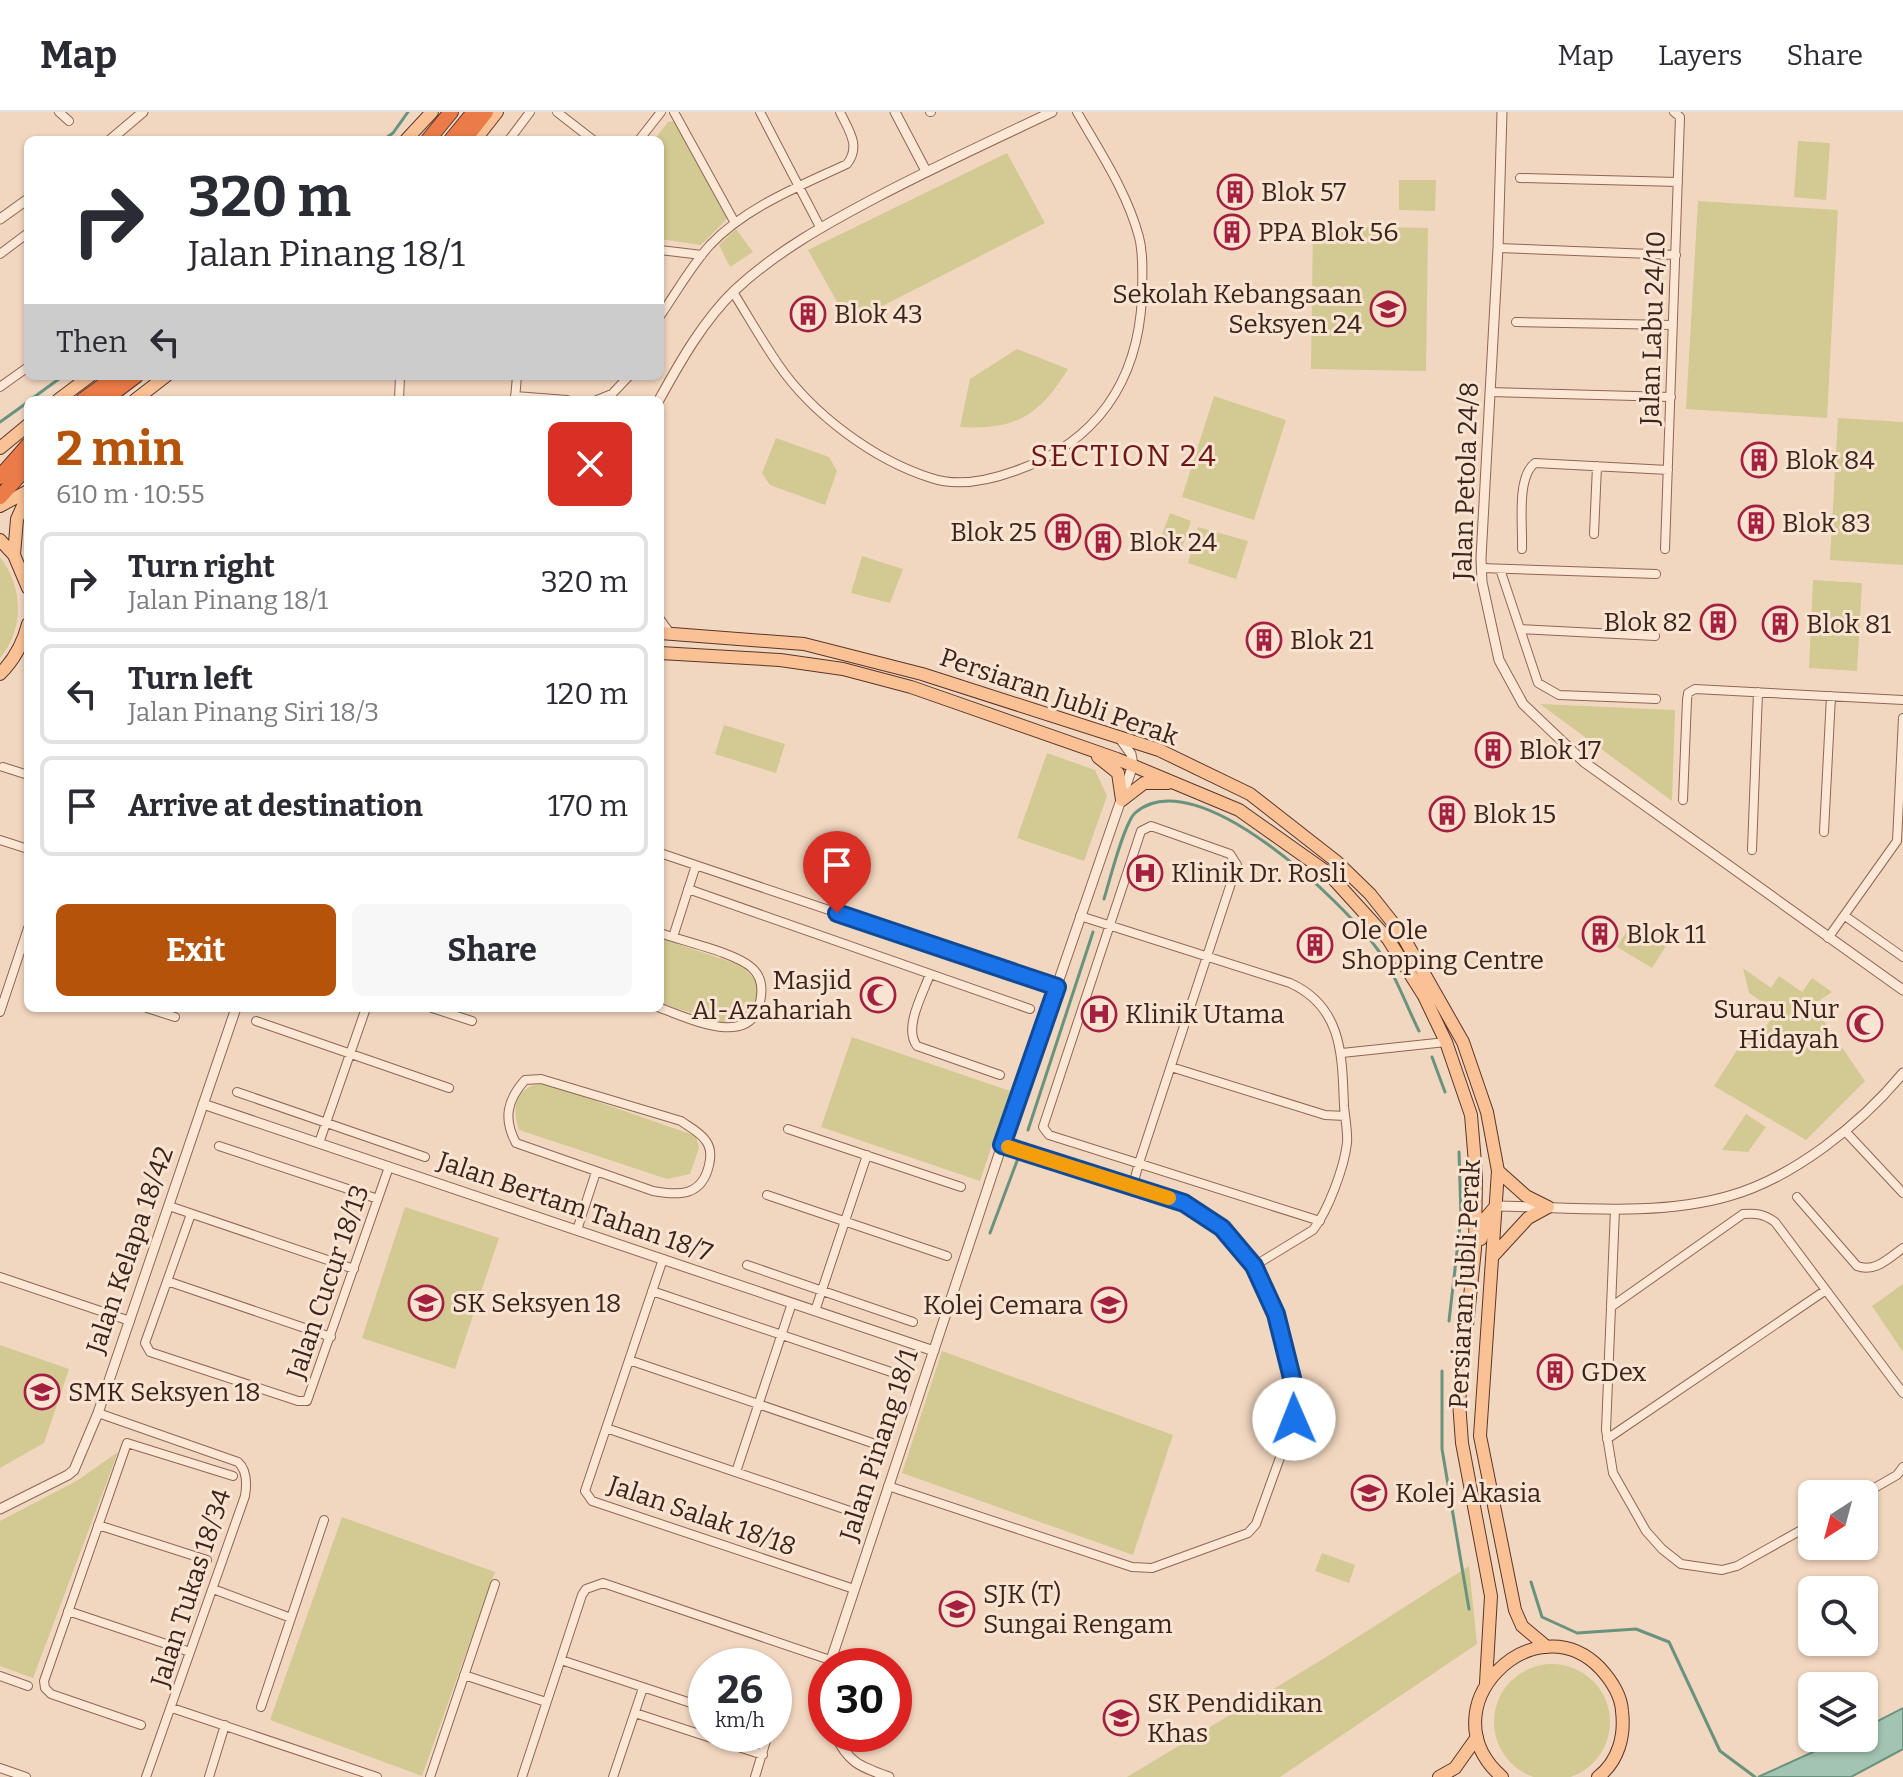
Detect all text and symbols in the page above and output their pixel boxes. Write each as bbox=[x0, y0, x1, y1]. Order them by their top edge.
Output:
text: Map bbox=[40, 32, 117, 78]
text: Map bbox=[1557, 39, 1614, 72]
text: Layers bbox=[1658, 39, 1742, 72]
text: Share bbox=[1786, 39, 1863, 72]
text: 320 m bbox=[188, 164, 351, 231]
icon: right bbox=[56, 168, 160, 272]
building icon: Blok 57 bbox=[1216, 173, 1254, 211]
place label: Blok 57 bbox=[1261, 177, 1346, 208]
building icon: PPA Blok 56 bbox=[1213, 213, 1251, 251]
place label: PPA Blok 56 bbox=[1258, 217, 1399, 248]
street label: Jalan Labu 24/10 bbox=[1634, 230, 1672, 427]
text: Jalan Pinang 18/1 bbox=[188, 232, 465, 276]
place label: Sekolah Kebangsaan Seksyen 24 bbox=[1112, 279, 1363, 340]
school or university icon: Sekolah Kebangsaan Seksyen 24 bbox=[1369, 290, 1407, 328]
building icon: Blok 43 bbox=[789, 295, 827, 333]
place label: Blok 43 bbox=[834, 299, 923, 330]
icon: left bbox=[143, 320, 187, 364]
text: Then bbox=[56, 324, 127, 360]
street label: Jalan Petola 24/8 bbox=[1447, 381, 1485, 582]
text: 2 min bbox=[56, 420, 184, 478]
button: close bbox=[548, 422, 632, 506]
district label: SECTION 24 bbox=[1030, 438, 1218, 474]
building icon: Blok 84 bbox=[1740, 441, 1778, 479]
place label: Blok 84 bbox=[1785, 445, 1875, 476]
text: 610 m · 10:55 bbox=[56, 479, 205, 510]
building icon: Blok 83 bbox=[1737, 504, 1775, 542]
place label: Blok 83 bbox=[1782, 508, 1871, 539]
building icon: Blok 25 bbox=[1044, 513, 1082, 551]
place label: Blok 25 bbox=[950, 517, 1037, 548]
building icon: Blok 24 bbox=[1084, 523, 1122, 561]
place label: Blok 24 bbox=[1129, 527, 1217, 558]
text: Turn right bbox=[128, 549, 275, 585]
icon: right bbox=[60, 560, 104, 604]
text: 320 m bbox=[541, 564, 628, 600]
text: Jalan Pinang 18/1 bbox=[128, 585, 328, 616]
building icon: Blok 82 bbox=[1699, 603, 1737, 641]
building icon: Blok 81 bbox=[1761, 605, 1799, 643]
place label: Blok 82 bbox=[1603, 607, 1692, 638]
place label: Blok 81 bbox=[1806, 609, 1891, 640]
building icon: Blok 21 bbox=[1245, 621, 1283, 659]
place label: Blok 21 bbox=[1290, 625, 1374, 656]
street label: Persiaran Jubli Perak bbox=[936, 642, 1182, 752]
text: Turn left bbox=[128, 661, 253, 697]
icon: left bbox=[60, 672, 104, 716]
text: 120 m bbox=[546, 676, 628, 712]
text: Jalan Pinang Siri 18/3 bbox=[128, 697, 379, 728]
building icon: Blok 17 bbox=[1474, 731, 1512, 769]
place label: Blok 17 bbox=[1519, 735, 1601, 766]
icon: arrive bbox=[60, 784, 104, 828]
text: Arrive at destination bbox=[128, 788, 423, 824]
text: 170 m bbox=[548, 788, 628, 824]
building icon: Blok 15 bbox=[1428, 795, 1466, 833]
place label: Blok 15 bbox=[1473, 799, 1556, 830]
pin bbox=[803, 831, 871, 913]
icon: arrive bbox=[815, 843, 859, 887]
hospital icon: Klinik Dr. Rosli bbox=[1126, 854, 1164, 892]
place label: Klinik Dr. Rosli bbox=[1171, 858, 1347, 889]
button: Exit bbox=[56, 904, 336, 996]
button: Share bbox=[352, 904, 632, 996]
place label: Ole Ole Shopping Centre bbox=[1341, 915, 1544, 976]
building icon: Blok 11 bbox=[1581, 915, 1619, 953]
place label: Blok 11 bbox=[1626, 919, 1706, 950]
building icon: Ole Ole Shopping Centre bbox=[1296, 926, 1334, 964]
place label: Masjid Al-Azahariah bbox=[691, 965, 852, 1026]
mosque icon: Masjid Al-Azahariah bbox=[859, 976, 897, 1014]
place label: Surau Nur Hidayah bbox=[1713, 994, 1840, 1055]
hospital icon: Klinik Utama bbox=[1080, 995, 1118, 1033]
place label: Klinik Utama bbox=[1125, 999, 1284, 1030]
mosque icon: Surau Nur Hidayah bbox=[1846, 1005, 1884, 1043]
street label: Jalan Kelapa 18/42 bbox=[80, 1142, 180, 1358]
street label: Jalan Bertam Tahan 18/7 bbox=[433, 1145, 716, 1269]
street label: Persiaran Jubli Perak bbox=[1443, 1158, 1487, 1410]
street label: Jalan Cucur 18/13 bbox=[280, 1181, 376, 1384]
school or university icon: SK Seksyen 18 bbox=[407, 1284, 445, 1322]
school or university icon: Kolej Cemara bbox=[1090, 1286, 1128, 1324]
place label: SK Seksyen 18 bbox=[452, 1288, 622, 1319]
place label: Kolej Cemara bbox=[923, 1290, 1083, 1321]
street label: Jalan Pinang 18/1 bbox=[833, 1345, 925, 1546]
building icon: GDex bbox=[1536, 1353, 1574, 1391]
place label: GDex bbox=[1581, 1357, 1646, 1388]
school or university icon: SMK Seksyen 18 bbox=[23, 1373, 61, 1411]
place label: SMK Seksyen 18 bbox=[68, 1377, 261, 1408]
position arrow bbox=[1252, 1377, 1336, 1461]
street label: Jalan Salak 18/18 bbox=[603, 1469, 800, 1563]
school or university icon: Kolej Akasia bbox=[1350, 1474, 1388, 1512]
place label: Kolej Akasia bbox=[1395, 1478, 1541, 1509]
north arrow bbox=[1798, 1480, 1878, 1560]
map controls bbox=[1798, 1480, 1878, 1752]
street label: Jalan Tukas 18/34 bbox=[144, 1485, 238, 1692]
button: search bbox=[1798, 1576, 1878, 1656]
place label: SJK (T) Sungai Rengam bbox=[983, 1579, 1173, 1640]
school or university icon: SJK (T) Sungai Rengam bbox=[938, 1590, 976, 1628]
speed limit sign: 30 bbox=[808, 1648, 912, 1752]
text: 26 bbox=[717, 1666, 763, 1714]
button: layers bbox=[1798, 1672, 1878, 1752]
place label: SK Pendidikan Khas bbox=[1147, 1688, 1323, 1749]
school or university icon: SK Pendidikan Khas bbox=[1102, 1699, 1140, 1737]
text: km/h bbox=[715, 1708, 765, 1732]

